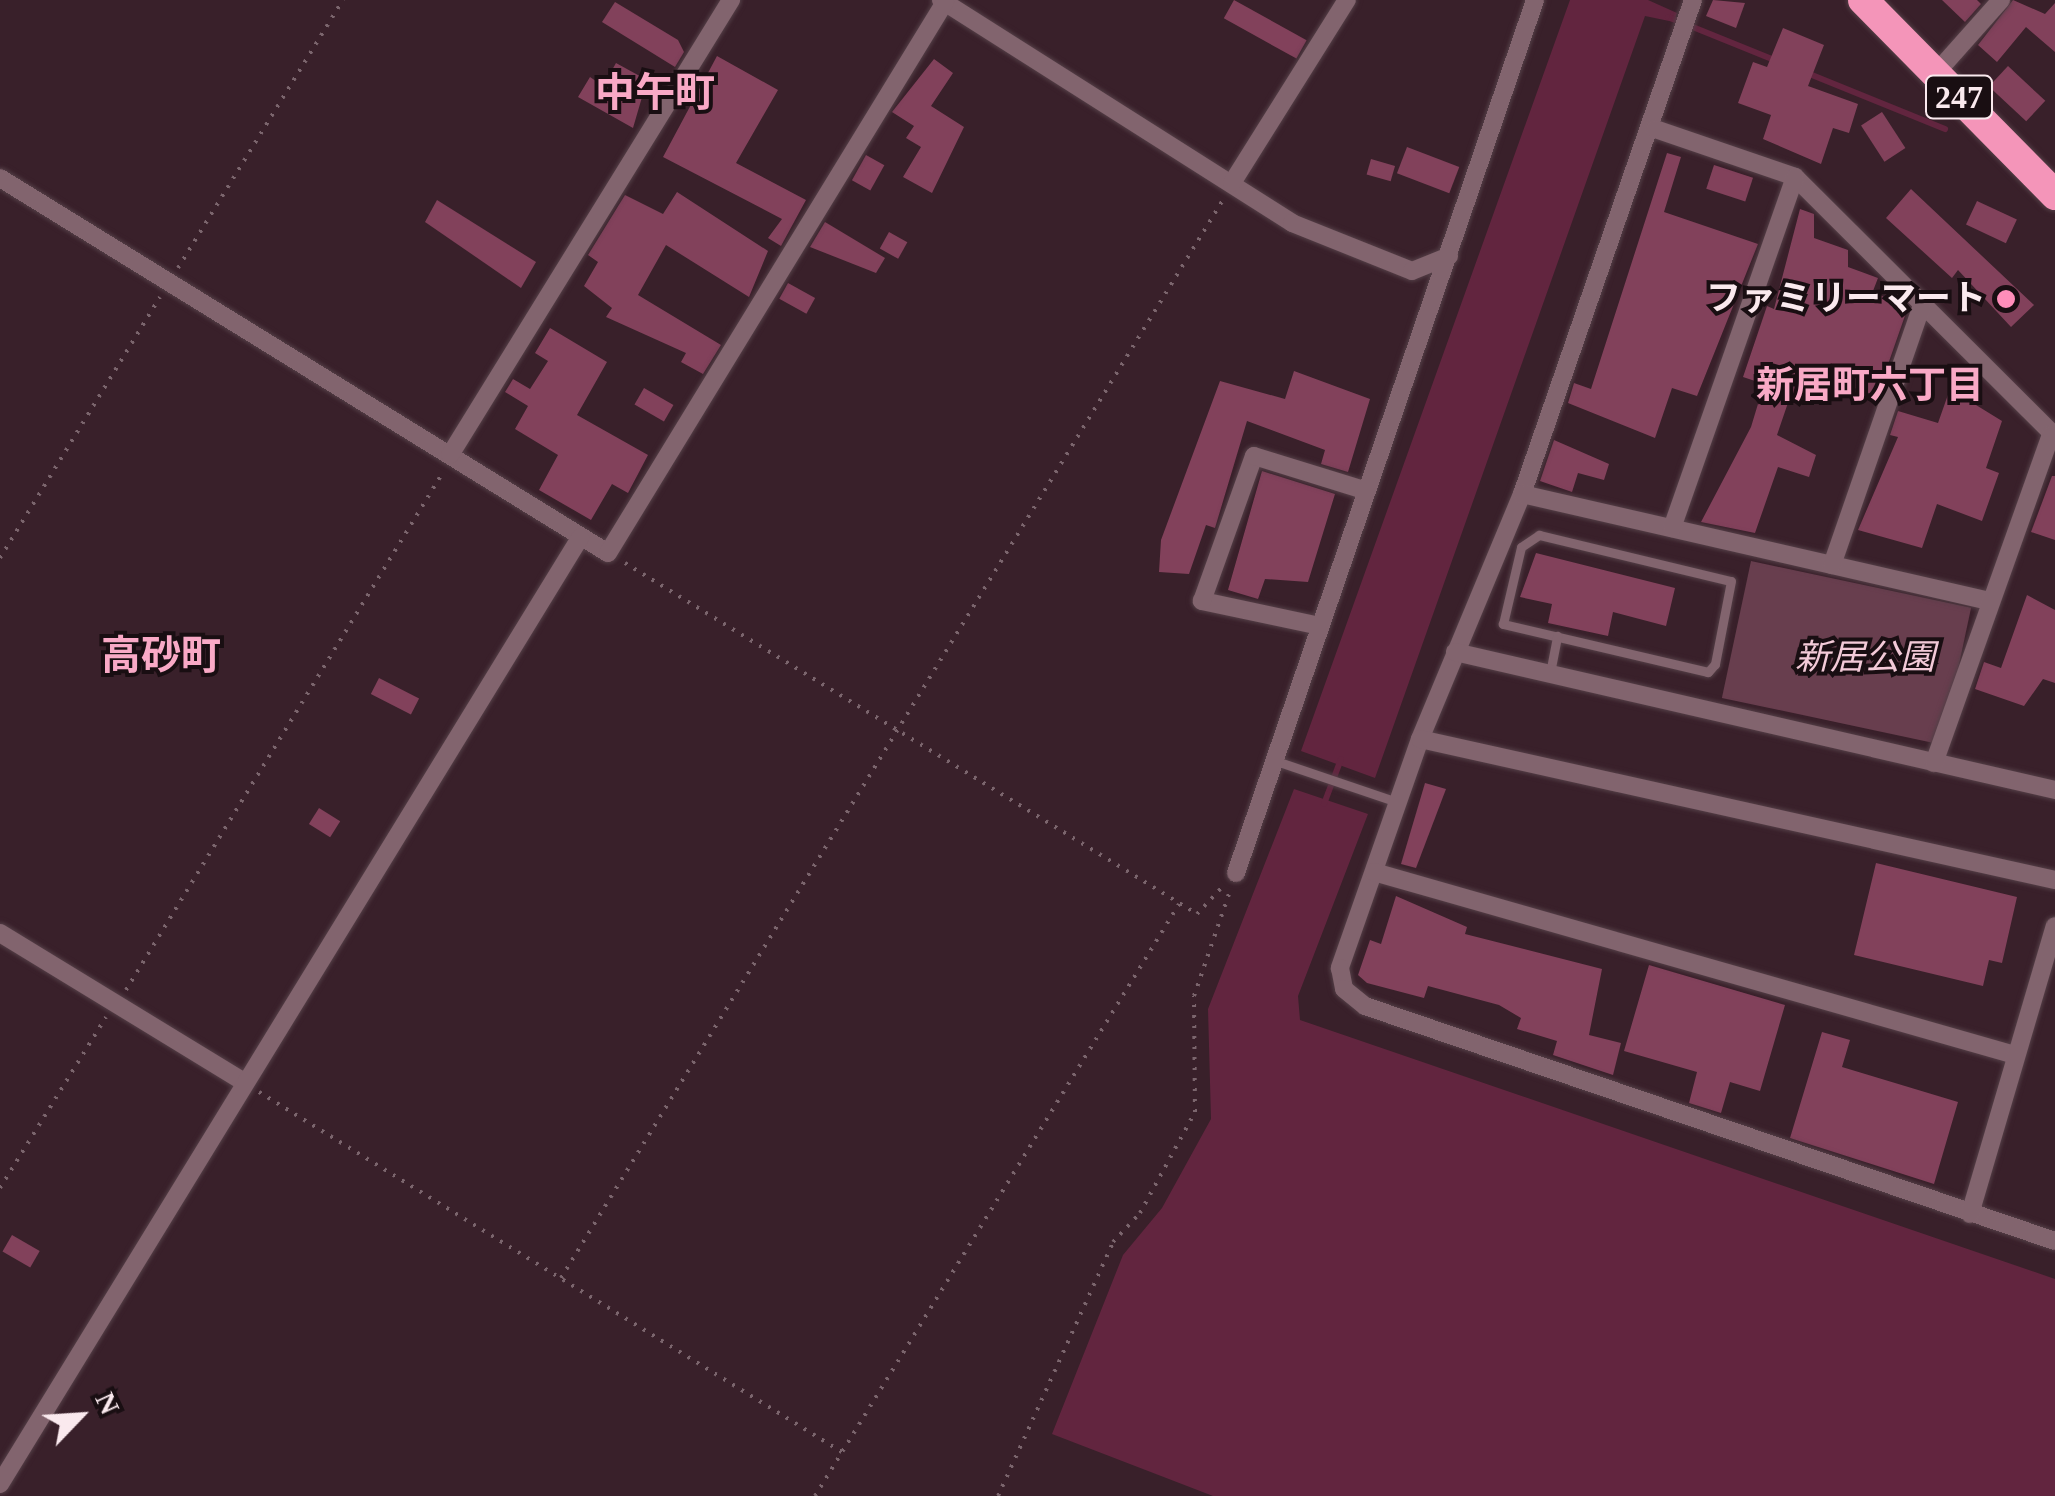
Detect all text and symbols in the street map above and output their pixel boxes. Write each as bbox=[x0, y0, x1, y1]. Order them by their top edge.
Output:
district label: 中午町 bbox=[595, 69, 715, 117]
road number: 247 bbox=[1924, 70, 1994, 124]
place label: ファミリーマート bbox=[1706, 278, 1986, 320]
marker: ファミリーマート bbox=[1995, 288, 2017, 310]
district label: 新居町六丁目 bbox=[1756, 363, 1984, 409]
district label: 高砂町 bbox=[101, 632, 221, 680]
park label: 新居公園 bbox=[1795, 637, 1935, 679]
north arrow bbox=[30, 1366, 130, 1466]
text: N bbox=[89, 1387, 126, 1419]

